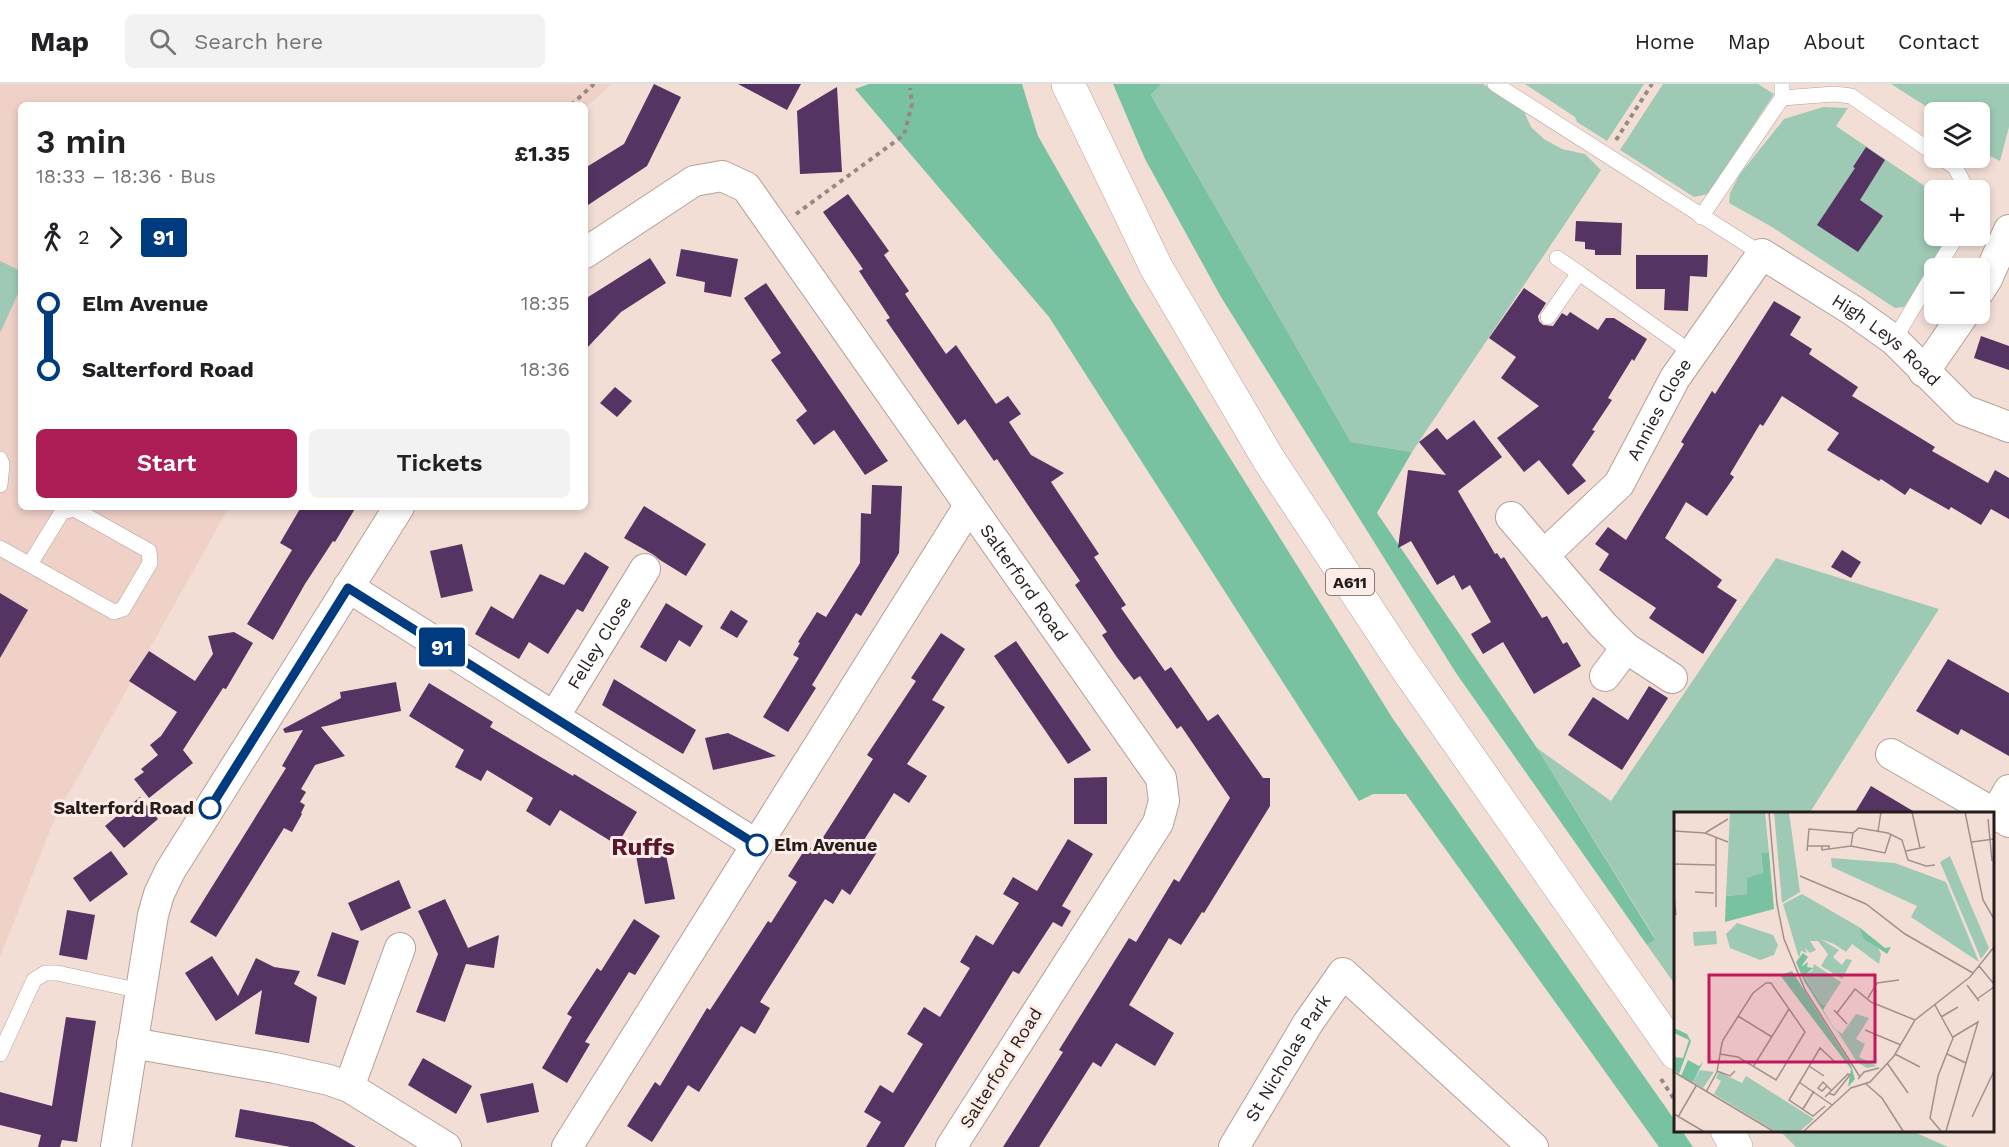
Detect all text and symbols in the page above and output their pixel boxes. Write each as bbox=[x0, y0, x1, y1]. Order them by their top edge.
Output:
search box bbox=[125, 14, 545, 68]
text: Map bbox=[30, 25, 89, 58]
icon: search bbox=[146, 25, 179, 58]
text: Search here bbox=[194, 29, 323, 54]
text: Home bbox=[1635, 29, 1695, 54]
text: Map bbox=[1728, 29, 1771, 54]
text: About bbox=[1804, 29, 1865, 54]
text: Contact bbox=[1898, 29, 1979, 54]
map controls bbox=[1924, 102, 1990, 324]
button: layers bbox=[1924, 102, 1990, 168]
text: 3 min bbox=[36, 122, 126, 161]
text: £1.35 bbox=[515, 141, 570, 166]
text: 18:33 – 18:36 · Bus bbox=[36, 164, 216, 188]
button: + bbox=[1924, 180, 1990, 246]
icon: walk bbox=[36, 221, 69, 254]
icon: forward bbox=[99, 221, 132, 254]
text: 2 bbox=[78, 225, 90, 249]
text: 91 bbox=[153, 225, 175, 250]
button: − bbox=[1924, 258, 1990, 324]
street label: High Leys Road bbox=[1828, 289, 1945, 390]
text: Elm Avenue bbox=[82, 291, 208, 316]
text: 18:35 bbox=[521, 291, 570, 315]
street label: Annies Close bbox=[1622, 354, 1696, 464]
text: Salterford Road bbox=[82, 357, 254, 382]
text: 18:36 bbox=[520, 357, 570, 381]
button: Start bbox=[36, 429, 297, 498]
button: Tickets bbox=[309, 429, 570, 498]
street label: Salterford Road bbox=[976, 520, 1073, 645]
road number: A611 bbox=[1326, 569, 1374, 595]
street label: Felley Close bbox=[563, 592, 636, 693]
line badge: 91 bbox=[415, 628, 469, 666]
text: 91 bbox=[431, 635, 453, 660]
place label: Salterford Road bbox=[53, 797, 194, 818]
marker: Salterford Road bbox=[199, 797, 221, 819]
inset map bbox=[1674, 812, 1994, 1132]
district label: Ruffs bbox=[611, 833, 675, 861]
marker: Elm Avenue bbox=[746, 834, 768, 856]
place label: Elm Avenue bbox=[774, 834, 877, 855]
street label: St Nicholas Park bbox=[1241, 990, 1335, 1125]
street label: Salterford Road bbox=[955, 1004, 1046, 1132]

